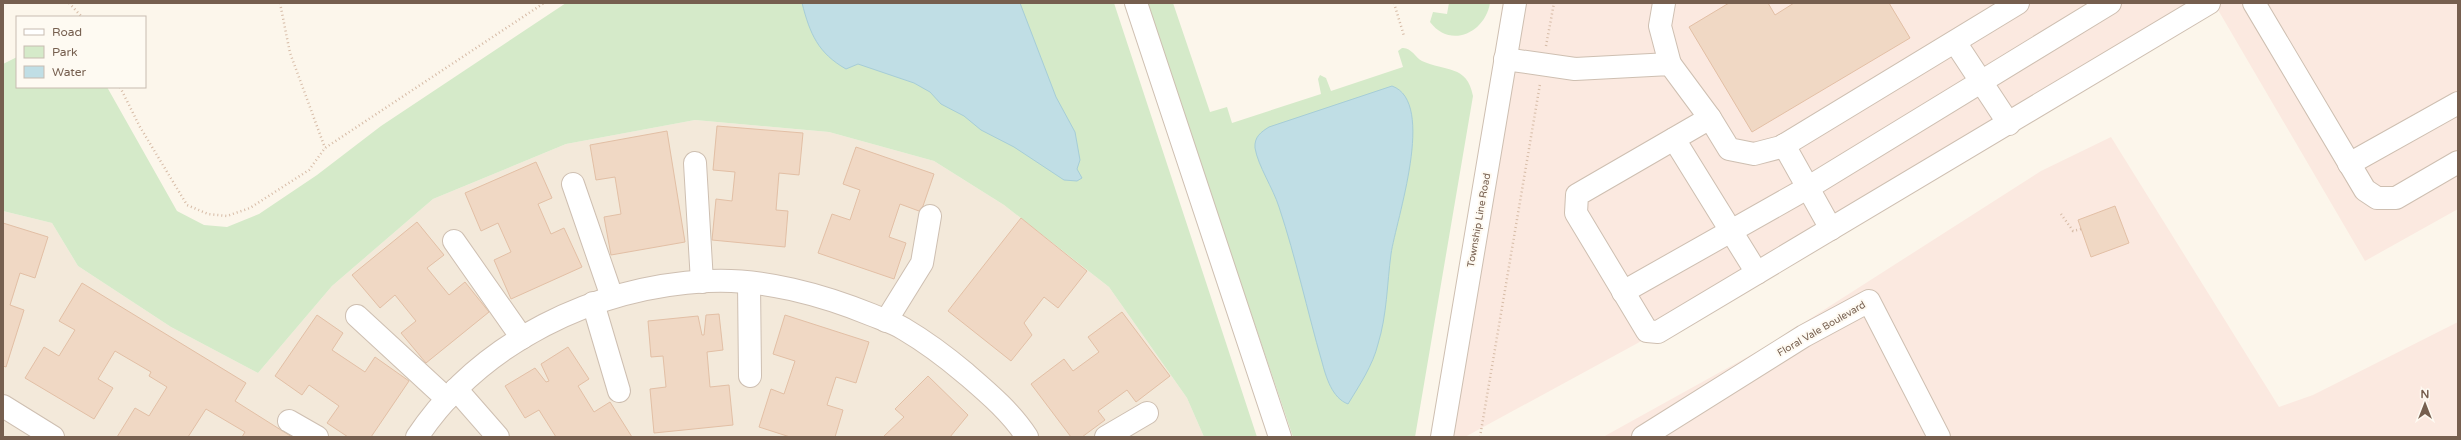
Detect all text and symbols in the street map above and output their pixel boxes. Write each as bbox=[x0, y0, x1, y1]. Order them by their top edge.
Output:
legend bbox=[16, 16, 146, 88]
text: Road bbox=[52, 25, 82, 39]
text: Park bbox=[52, 45, 78, 59]
text: Water bbox=[52, 65, 87, 79]
street label: Township Line Road bbox=[1465, 172, 1493, 268]
street label: Floral Vale Boulevard bbox=[1775, 299, 1868, 359]
north arrow bbox=[2405, 384, 2445, 424]
text: N bbox=[2421, 388, 2429, 401]

